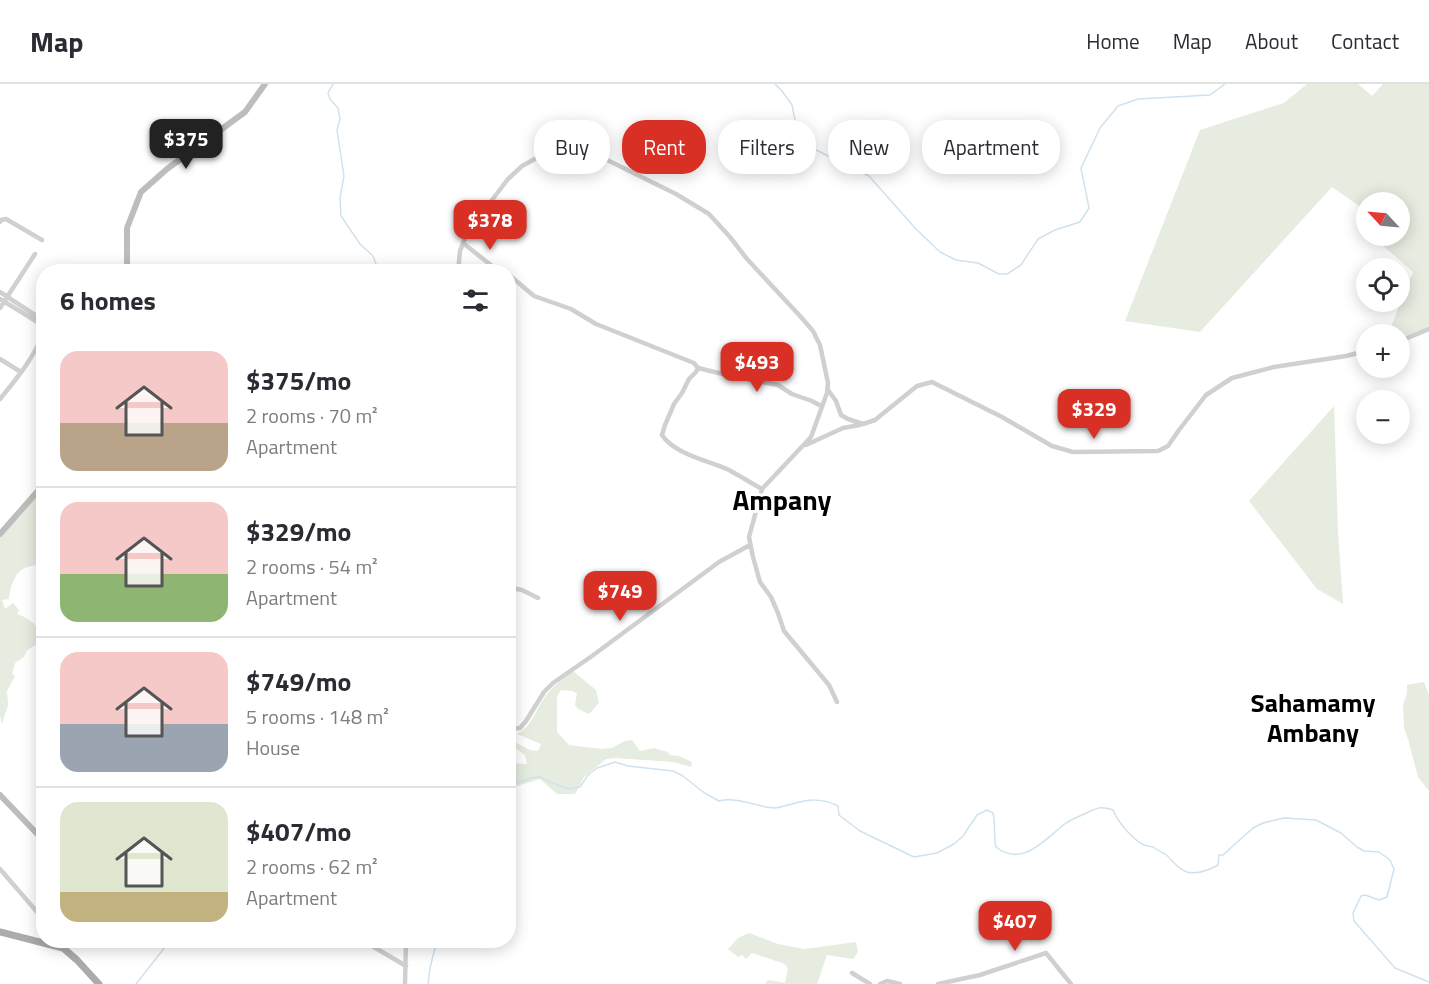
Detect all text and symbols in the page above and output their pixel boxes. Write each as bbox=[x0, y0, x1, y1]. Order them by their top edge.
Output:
text: Map bbox=[30, 20, 84, 63]
text: Home bbox=[1086, 25, 1140, 57]
text: Map bbox=[1173, 25, 1212, 57]
text: About bbox=[1245, 25, 1298, 57]
text: Contact bbox=[1331, 25, 1399, 57]
pin: $375 bbox=[150, 119, 222, 170]
chip: Buy bbox=[534, 120, 610, 174]
chip: Rent bbox=[622, 120, 706, 174]
chip: Filters bbox=[718, 120, 816, 174]
chip: New bbox=[828, 120, 910, 174]
chip: Apartment bbox=[922, 120, 1060, 174]
text: $375 bbox=[164, 123, 208, 154]
north arrow bbox=[1356, 192, 1410, 246]
map controls bbox=[1356, 192, 1410, 444]
pin: $378 bbox=[454, 200, 526, 251]
text: $378 bbox=[468, 204, 512, 235]
button: locate bbox=[1356, 258, 1410, 312]
text: 6 homes bbox=[60, 281, 156, 320]
icon: filters bbox=[459, 284, 492, 317]
button: + bbox=[1356, 324, 1410, 378]
pin: $493 bbox=[721, 342, 793, 393]
text: $493 bbox=[735, 346, 779, 377]
text: $375/mo bbox=[246, 361, 351, 400]
icon: home bbox=[108, 375, 180, 447]
pin: $329 bbox=[1058, 389, 1130, 440]
button: − bbox=[1356, 390, 1410, 444]
text: $329 bbox=[1072, 393, 1116, 424]
text: 2 rooms · 70 m² bbox=[246, 400, 378, 431]
text: Apartment bbox=[246, 431, 337, 462]
district label: Ampany bbox=[732, 478, 832, 521]
text: $329/mo bbox=[246, 512, 351, 551]
icon: home bbox=[108, 526, 180, 598]
text: 2 rooms · 54 m² bbox=[246, 551, 378, 582]
pin: $749 bbox=[584, 571, 656, 622]
text: $749 bbox=[598, 575, 642, 606]
text: Apartment bbox=[246, 582, 337, 613]
text: $749/mo bbox=[246, 662, 351, 701]
icon: home bbox=[108, 676, 180, 748]
district label: Sahamamy Ambany bbox=[1251, 683, 1375, 752]
text: 5 rooms · 148 m² bbox=[246, 701, 389, 732]
text: House bbox=[246, 732, 300, 763]
text: $407/mo bbox=[246, 812, 351, 851]
icon: home bbox=[108, 826, 180, 898]
text: 2 rooms · 62 m² bbox=[246, 851, 378, 882]
text: Apartment bbox=[246, 882, 337, 913]
pin: $407 bbox=[979, 901, 1051, 952]
text: $407 bbox=[993, 905, 1037, 936]

